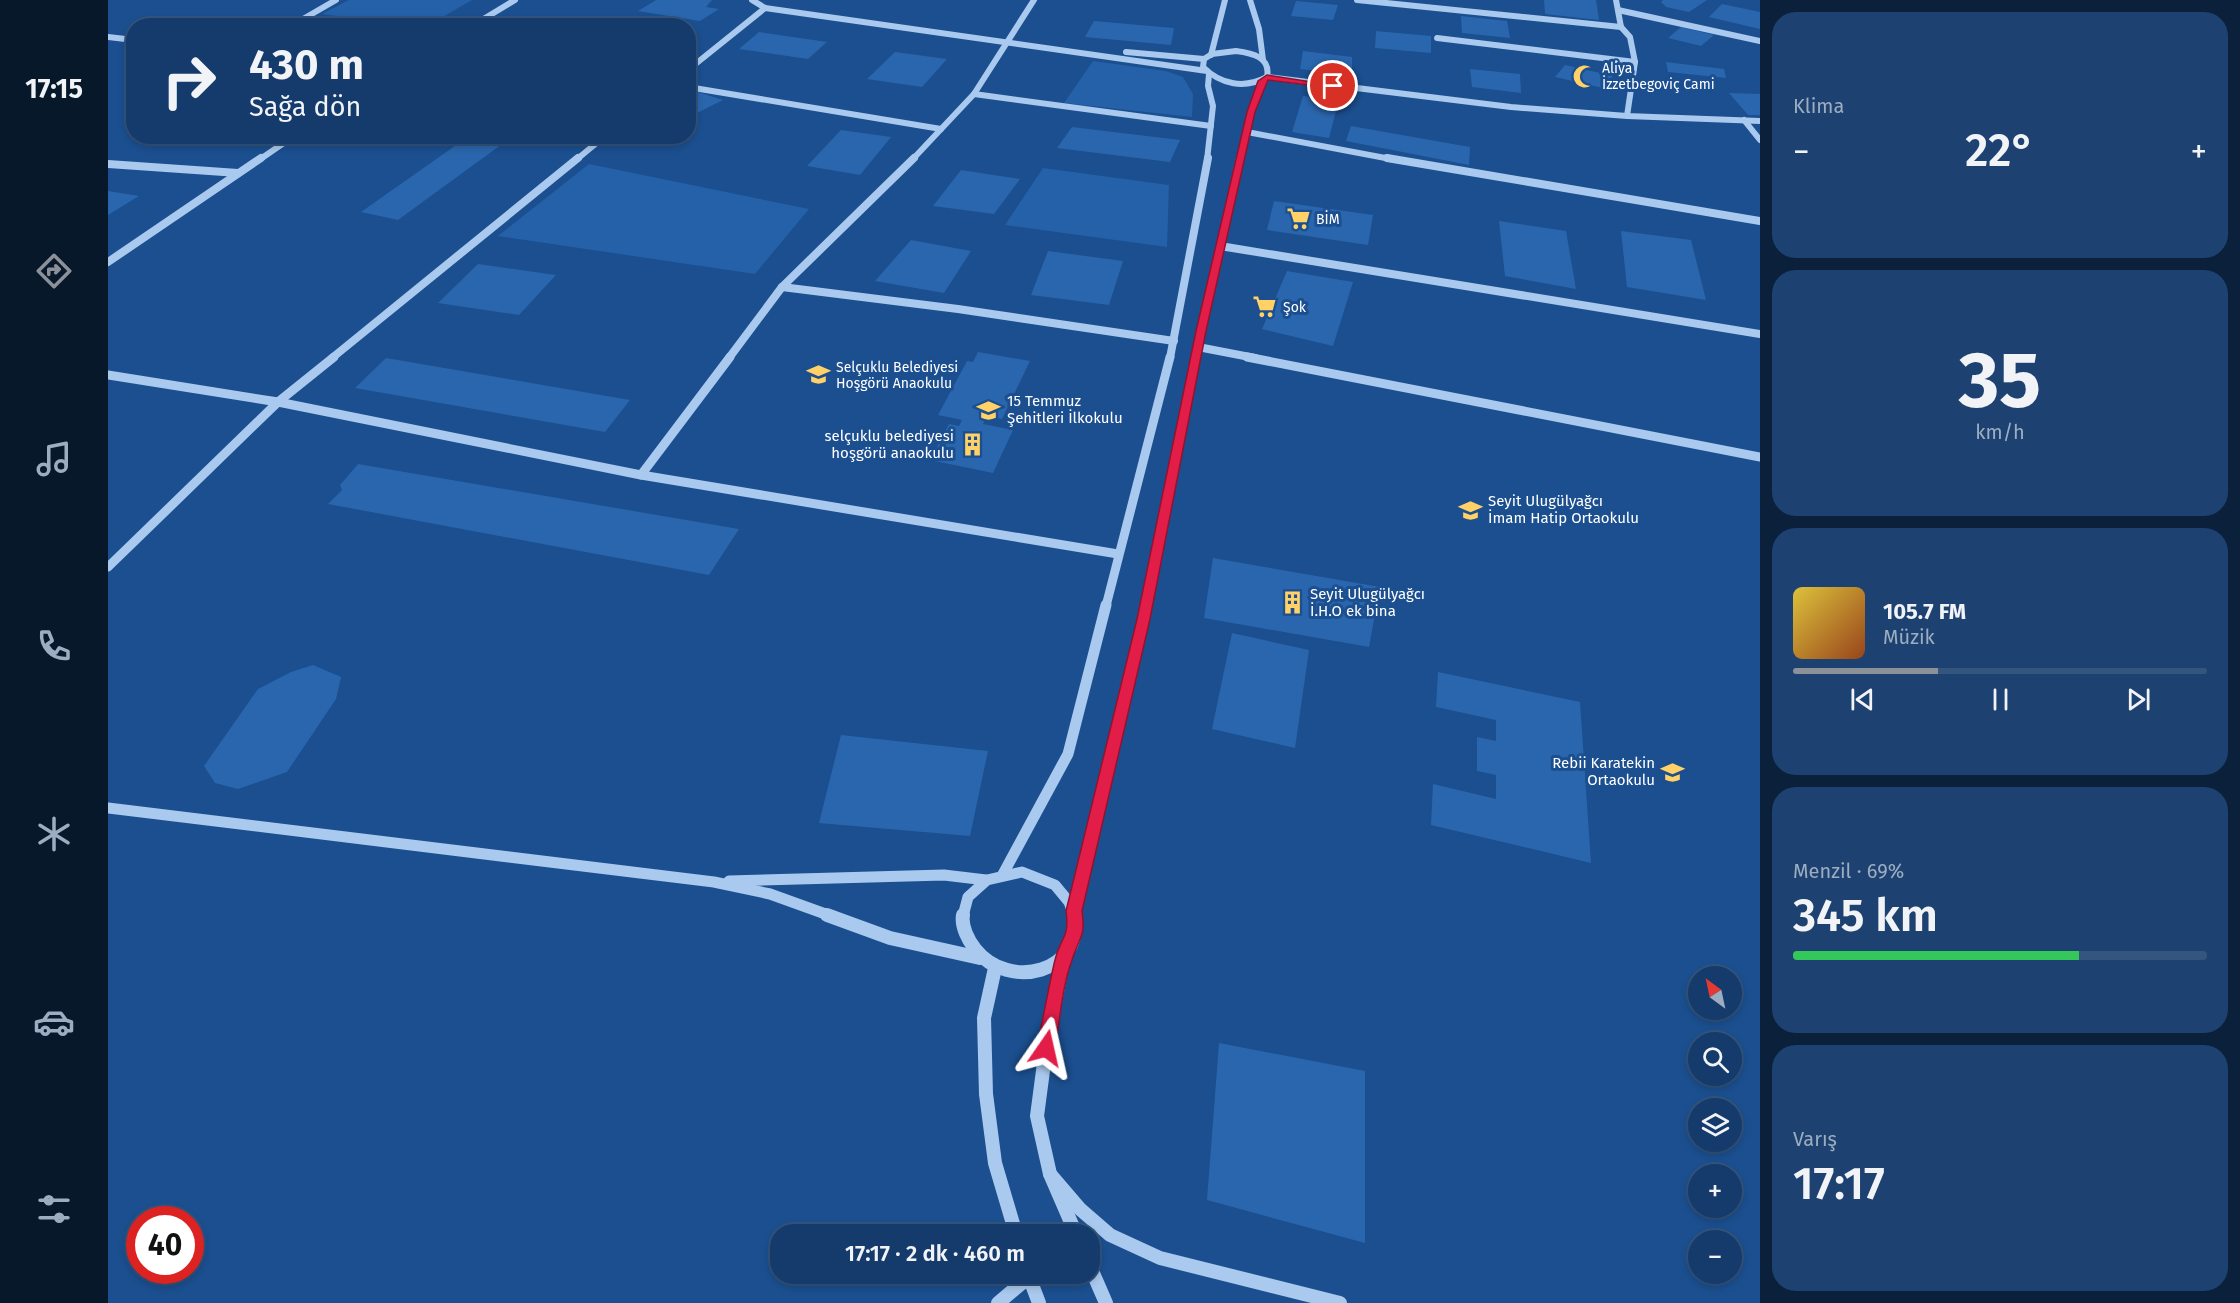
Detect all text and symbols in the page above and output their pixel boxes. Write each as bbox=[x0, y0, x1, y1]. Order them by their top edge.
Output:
text: 430 m bbox=[249, 40, 364, 90]
icon: right bbox=[150, 42, 228, 120]
pin bbox=[1307, 60, 1358, 111]
place label: Aliya İzzetbegoviç Cami bbox=[1602, 60, 1715, 93]
mosque icon: Aliya İzzetbegoviç Cami bbox=[1571, 63, 1597, 89]
icon: arrive bbox=[1316, 69, 1349, 102]
text: 17:15 bbox=[25, 73, 83, 105]
text: Sağa dön bbox=[249, 91, 361, 123]
text: Klima bbox=[1793, 94, 1844, 118]
text: 22° bbox=[1965, 124, 2035, 178]
text: − bbox=[1793, 132, 1810, 172]
text: + bbox=[2191, 132, 2207, 172]
supermarket icon: BİM bbox=[1285, 206, 1311, 232]
place label: BİM bbox=[1316, 210, 1340, 228]
icon: directions bbox=[33, 250, 75, 292]
supermarket icon: Şok bbox=[1252, 294, 1278, 320]
place label: Şok bbox=[1283, 299, 1307, 316]
text: 35 bbox=[1959, 334, 2041, 428]
place label: Selçuklu Belediyesi Hoşgörü Anaokulu bbox=[836, 359, 958, 392]
school or university icon: Selçuklu Belediyesi Hoşgörü Anaokulu bbox=[805, 362, 831, 388]
place label: 15 Temmuz Şehitleri İlkokulu bbox=[1007, 392, 1123, 427]
school or university icon: 15 Temmuz Şehitleri İlkokulu bbox=[976, 397, 1002, 423]
text: km/h bbox=[1975, 420, 2025, 444]
place label: selçuklu belediyesi hoşgörü anaokulu bbox=[824, 427, 954, 462]
building icon: selçuklu belediyesi hoşgörü anaokulu bbox=[959, 432, 985, 458]
icon: music bbox=[33, 438, 75, 480]
place label: Seyit Ulugülyağcı İmam Hatip Ortaokulu bbox=[1488, 492, 1639, 527]
school or university icon: Seyit Ulugülyağcı İmam Hatip Ortaokulu bbox=[1457, 497, 1483, 523]
place label: Seyit Ulugülyağcı İ.H.O ek bina bbox=[1310, 585, 1425, 620]
building icon: Seyit Ulugülyağcı İ.H.O ek bina bbox=[1279, 590, 1305, 616]
text: 105.7 FM bbox=[1883, 598, 1966, 625]
icon: phone bbox=[33, 625, 75, 667]
text: Müzik bbox=[1883, 625, 1935, 649]
icon: previous bbox=[1846, 683, 1879, 716]
icon: pause bbox=[1984, 683, 2017, 716]
icon: next bbox=[2122, 683, 2155, 716]
place label: Rebii Karatekin Ortaokulu bbox=[1552, 754, 1655, 789]
school or university icon: Rebii Karatekin Ortaokulu bbox=[1660, 759, 1686, 785]
icon: climate bbox=[33, 813, 75, 855]
text: Menzil · 69% bbox=[1793, 859, 1904, 883]
text: 345 km bbox=[1793, 889, 1938, 943]
north arrow bbox=[1688, 966, 1742, 1020]
map controls bbox=[1688, 966, 1742, 1284]
icon: car bbox=[33, 1001, 75, 1043]
position arrow bbox=[1014, 1016, 1078, 1080]
button: search bbox=[1688, 1032, 1742, 1086]
button: layers bbox=[1688, 1098, 1742, 1152]
text: Varış bbox=[1793, 1127, 1837, 1151]
text: 17:17 bbox=[1793, 1157, 1885, 1211]
button: + bbox=[1688, 1164, 1742, 1218]
icon: filters bbox=[33, 1188, 75, 1230]
speed limit sign: 40 bbox=[126, 1206, 204, 1284]
button: − bbox=[1688, 1230, 1742, 1284]
text: 17:17 · 2 dk · 460 m bbox=[845, 1240, 1025, 1267]

